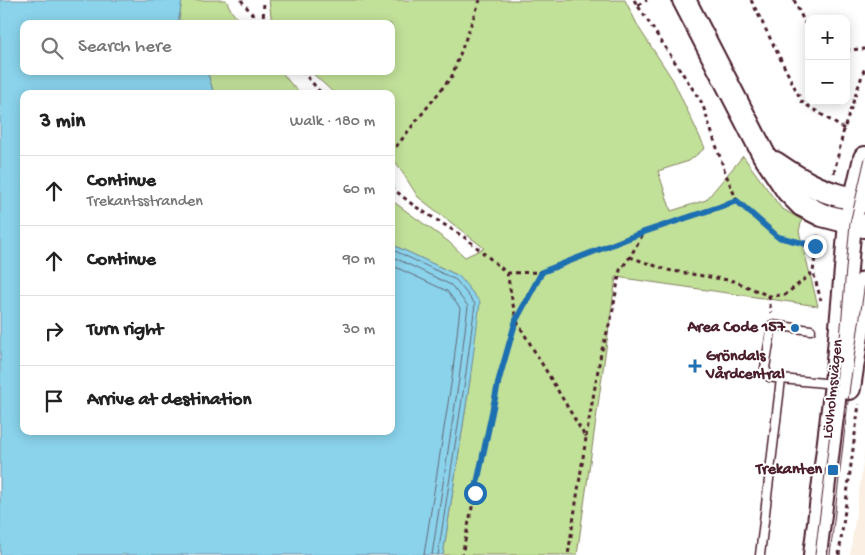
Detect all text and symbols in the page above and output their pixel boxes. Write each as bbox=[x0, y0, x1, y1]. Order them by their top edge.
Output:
map controls bbox=[805, 15, 850, 105]
button: + bbox=[805, 15, 850, 60]
search box bbox=[20, 20, 395, 75]
icon: search bbox=[38, 34, 66, 62]
text: Search here bbox=[78, 36, 172, 59]
button: − bbox=[805, 60, 850, 105]
text: 3 min bbox=[40, 110, 85, 135]
text: Walk · 180 m bbox=[290, 113, 375, 132]
text: Continue bbox=[87, 170, 156, 193]
icon: ahead bbox=[40, 177, 68, 205]
text: 60 m bbox=[343, 181, 375, 200]
text: Trekantsstranden bbox=[87, 193, 203, 212]
route end bbox=[804, 235, 827, 258]
icon: ahead bbox=[40, 247, 68, 275]
text: Continue bbox=[87, 249, 156, 272]
text: 90 m bbox=[343, 251, 375, 270]
icon: right bbox=[40, 317, 68, 345]
text: Turn right bbox=[87, 319, 163, 342]
place label: Area Code 157 bbox=[686, 319, 786, 338]
text: 30 m bbox=[342, 321, 375, 340]
marker: Area Code 157 bbox=[789, 322, 801, 334]
street label: Lövholmsvägen bbox=[819, 338, 849, 440]
place label: Gröndals Vårdcentral bbox=[705, 348, 785, 385]
marker: Gröndals Vårdcentral bbox=[688, 359, 702, 373]
icon: arrive bbox=[40, 387, 68, 415]
text: Arrive at destination bbox=[87, 389, 251, 412]
place label: Trekanten bbox=[754, 461, 822, 480]
marker: Trekanten bbox=[826, 463, 840, 477]
route start bbox=[464, 482, 487, 505]

